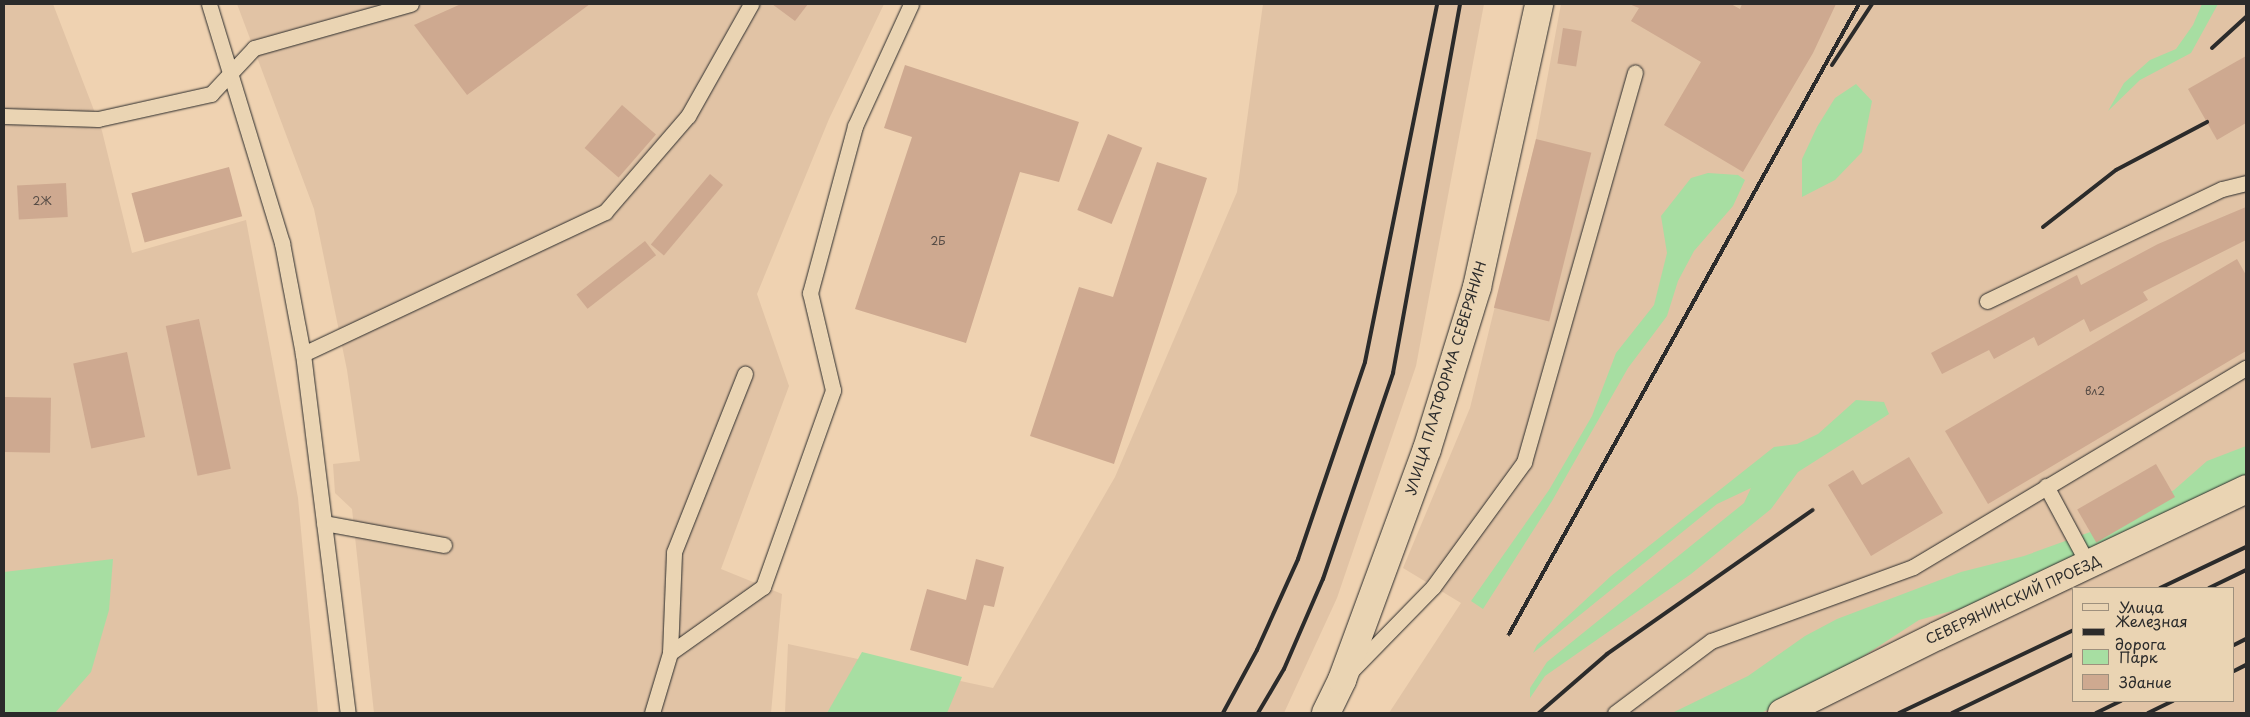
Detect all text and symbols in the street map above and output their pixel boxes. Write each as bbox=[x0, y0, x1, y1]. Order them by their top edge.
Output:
house number: 2Ж bbox=[33, 194, 51, 208]
house number: 2Б bbox=[931, 234, 945, 248]
street label: УЛИЦА ПЛАТФОРМА СЕВЕРЯНИН bbox=[1402, 258, 1490, 498]
house number: вл2 bbox=[2085, 384, 2105, 398]
street label: СЕВЕРЯНИНСКИЙ ПРОЕЗД bbox=[1922, 552, 2104, 648]
legend bbox=[2072, 587, 2235, 702]
text: Улица bbox=[2119, 595, 2164, 618]
text: Железная дорога bbox=[2115, 609, 2188, 655]
text: Парк bbox=[2119, 645, 2158, 668]
text: Здание bbox=[2119, 670, 2172, 693]

